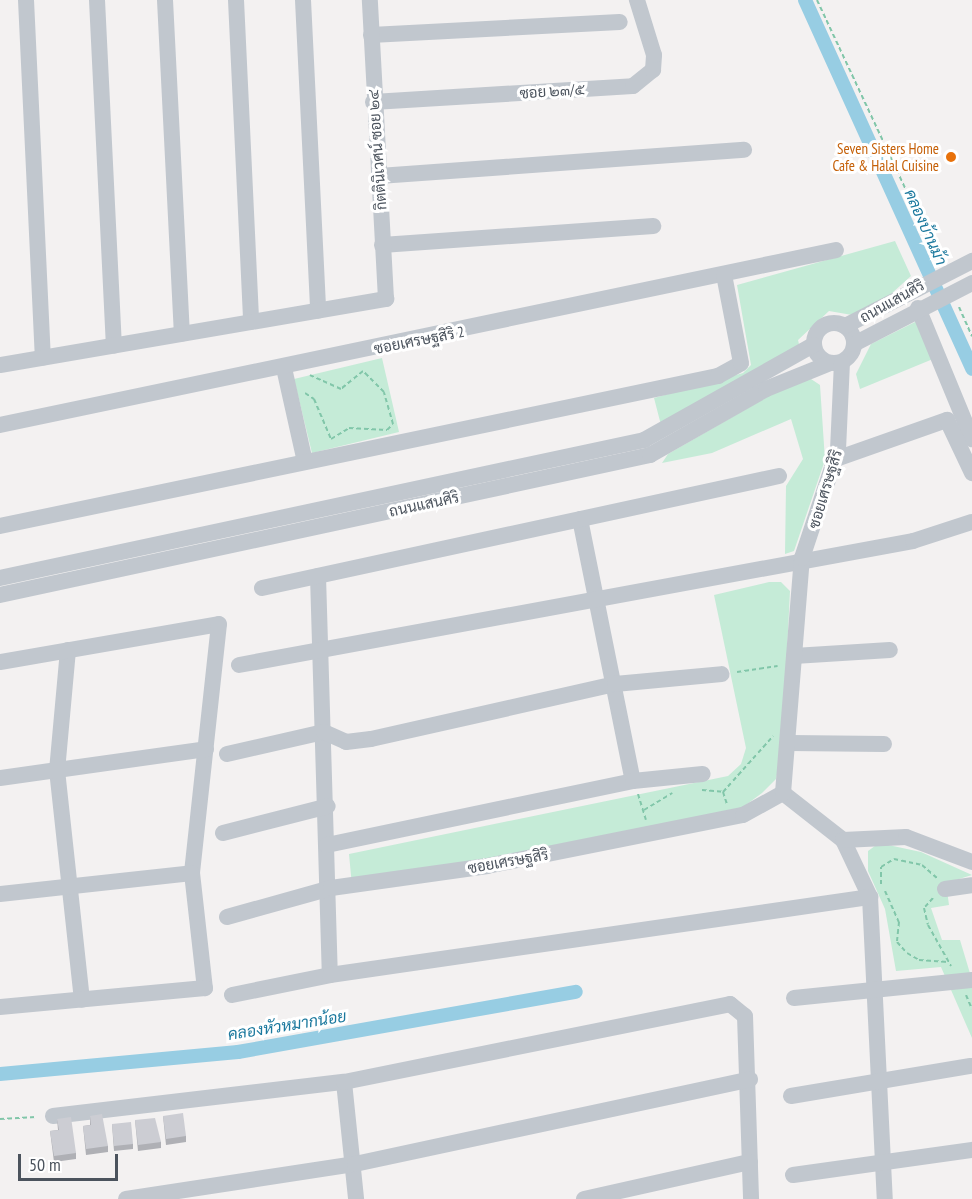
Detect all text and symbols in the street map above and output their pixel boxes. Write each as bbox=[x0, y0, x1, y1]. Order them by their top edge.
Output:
street label: ซอย ๒๓/๕ bbox=[519, 80, 585, 102]
street label: กิตตินิเวศน์ ซอย ๒๔ bbox=[364, 89, 390, 211]
place label: Seven Sisters Home Cafe & Halal Cuisine bbox=[832, 139, 939, 174]
marker: Seven Sisters Home Cafe & Halal Cuisine bbox=[944, 150, 958, 164]
water label: คลองบ้านม้า bbox=[901, 186, 951, 268]
street label: ถนนแสนศิริ bbox=[857, 276, 927, 326]
street label: ซอยเศรษฐสิริ 2 bbox=[372, 322, 466, 358]
street label: ซอยเศรษฐสิริ bbox=[804, 447, 846, 531]
street label: ถนนแสนศิริ bbox=[387, 488, 461, 520]
street label: ซอยเศรษฐสิริ bbox=[466, 845, 550, 877]
water label: คลองหัวหมากน้อย bbox=[226, 1006, 348, 1044]
scale bar bbox=[21, 1142, 122, 1180]
text: 50 m bbox=[29, 1153, 61, 1176]

